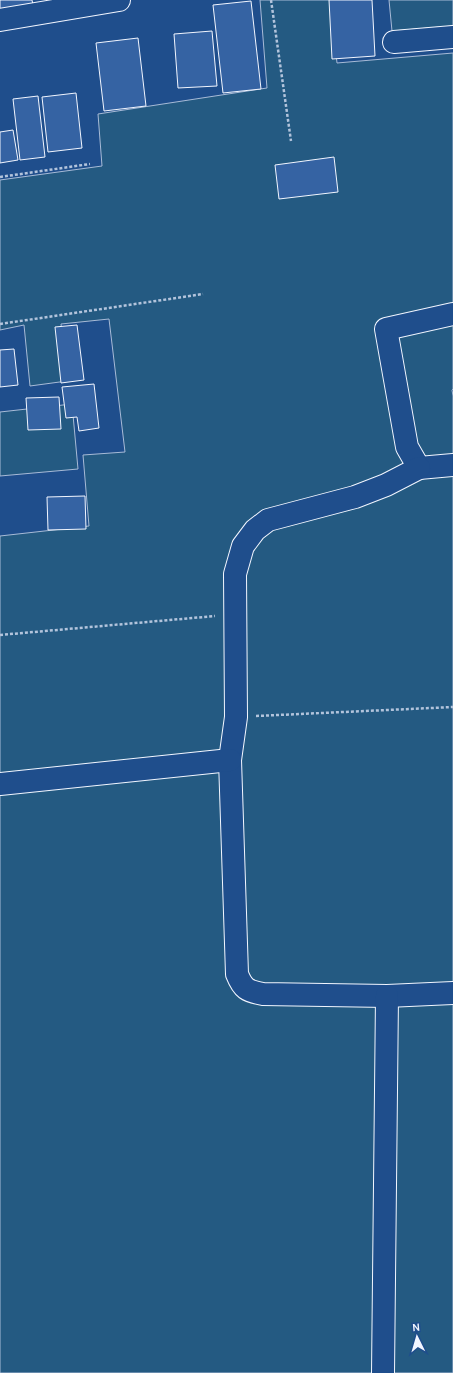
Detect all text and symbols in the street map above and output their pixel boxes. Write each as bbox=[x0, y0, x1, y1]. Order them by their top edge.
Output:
north arrow bbox=[397, 1317, 437, 1357]
text: N bbox=[412, 1321, 421, 1334]

